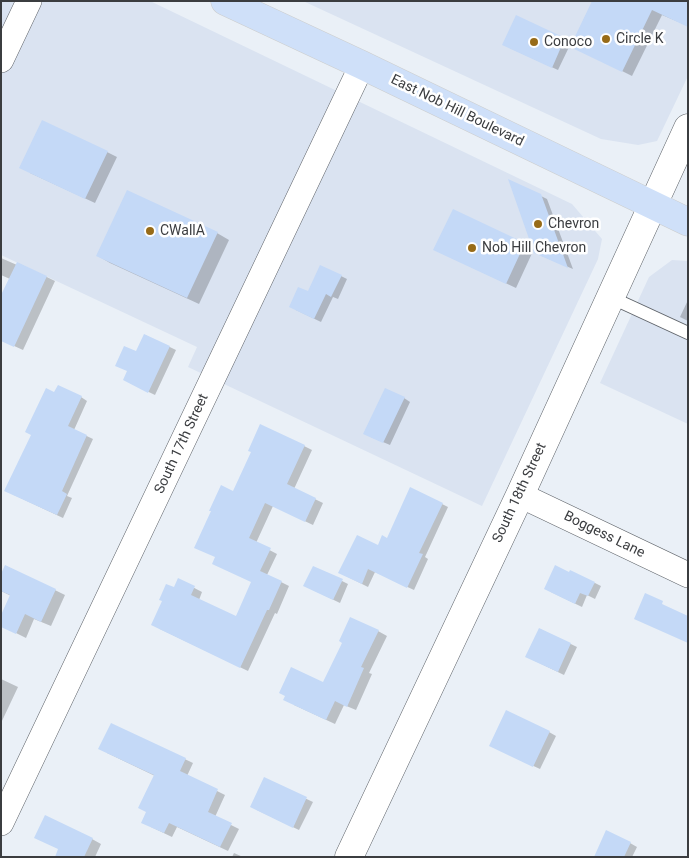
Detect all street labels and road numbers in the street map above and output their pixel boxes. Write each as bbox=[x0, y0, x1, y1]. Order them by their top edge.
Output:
street label: East Nob Hill Boulevard bbox=[388, 71, 526, 151]
street label: South 17th Street bbox=[152, 391, 212, 497]
street label: South 18th Street bbox=[490, 440, 550, 546]
street label: Boggess Lane bbox=[561, 508, 647, 562]

